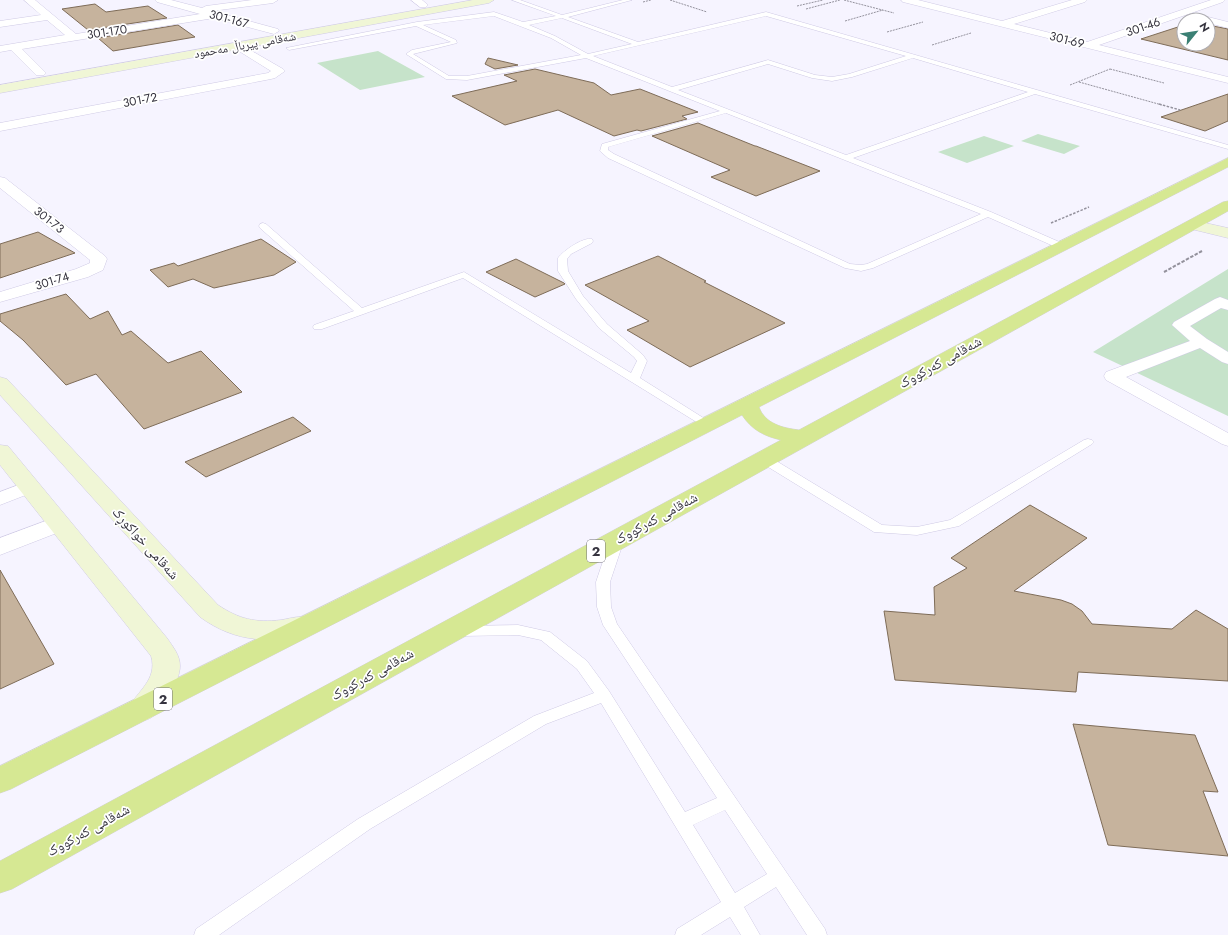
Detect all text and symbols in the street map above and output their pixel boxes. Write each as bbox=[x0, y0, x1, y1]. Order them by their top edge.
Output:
street label: 301-167 bbox=[207, 5, 251, 33]
north arrow bbox=[1176, 12, 1216, 52]
street label: 301-46 bbox=[1123, 13, 1163, 41]
text: N bbox=[1196, 19, 1214, 35]
street label: 301-170 bbox=[86, 20, 128, 44]
street label: شەقامی پیرباڵ مەحمود bbox=[193, 27, 297, 63]
street label: 301-69 bbox=[1048, 27, 1086, 53]
street label: 301-72 bbox=[121, 88, 159, 112]
street label: 301-73 bbox=[30, 202, 68, 238]
street label: 301-74 bbox=[33, 267, 71, 295]
street label: شەقامی کەرکووک bbox=[895, 331, 985, 393]
street label: شەقامی کەرکووک bbox=[611, 487, 701, 549]
street label: شەقامی خواکوڕک bbox=[106, 502, 184, 585]
road number: 2 bbox=[587, 540, 605, 562]
street label: شەقامی کەرکووک bbox=[327, 643, 417, 705]
road number: 2 bbox=[154, 688, 172, 710]
street label: شەقامی کەرکووک bbox=[43, 799, 133, 861]

